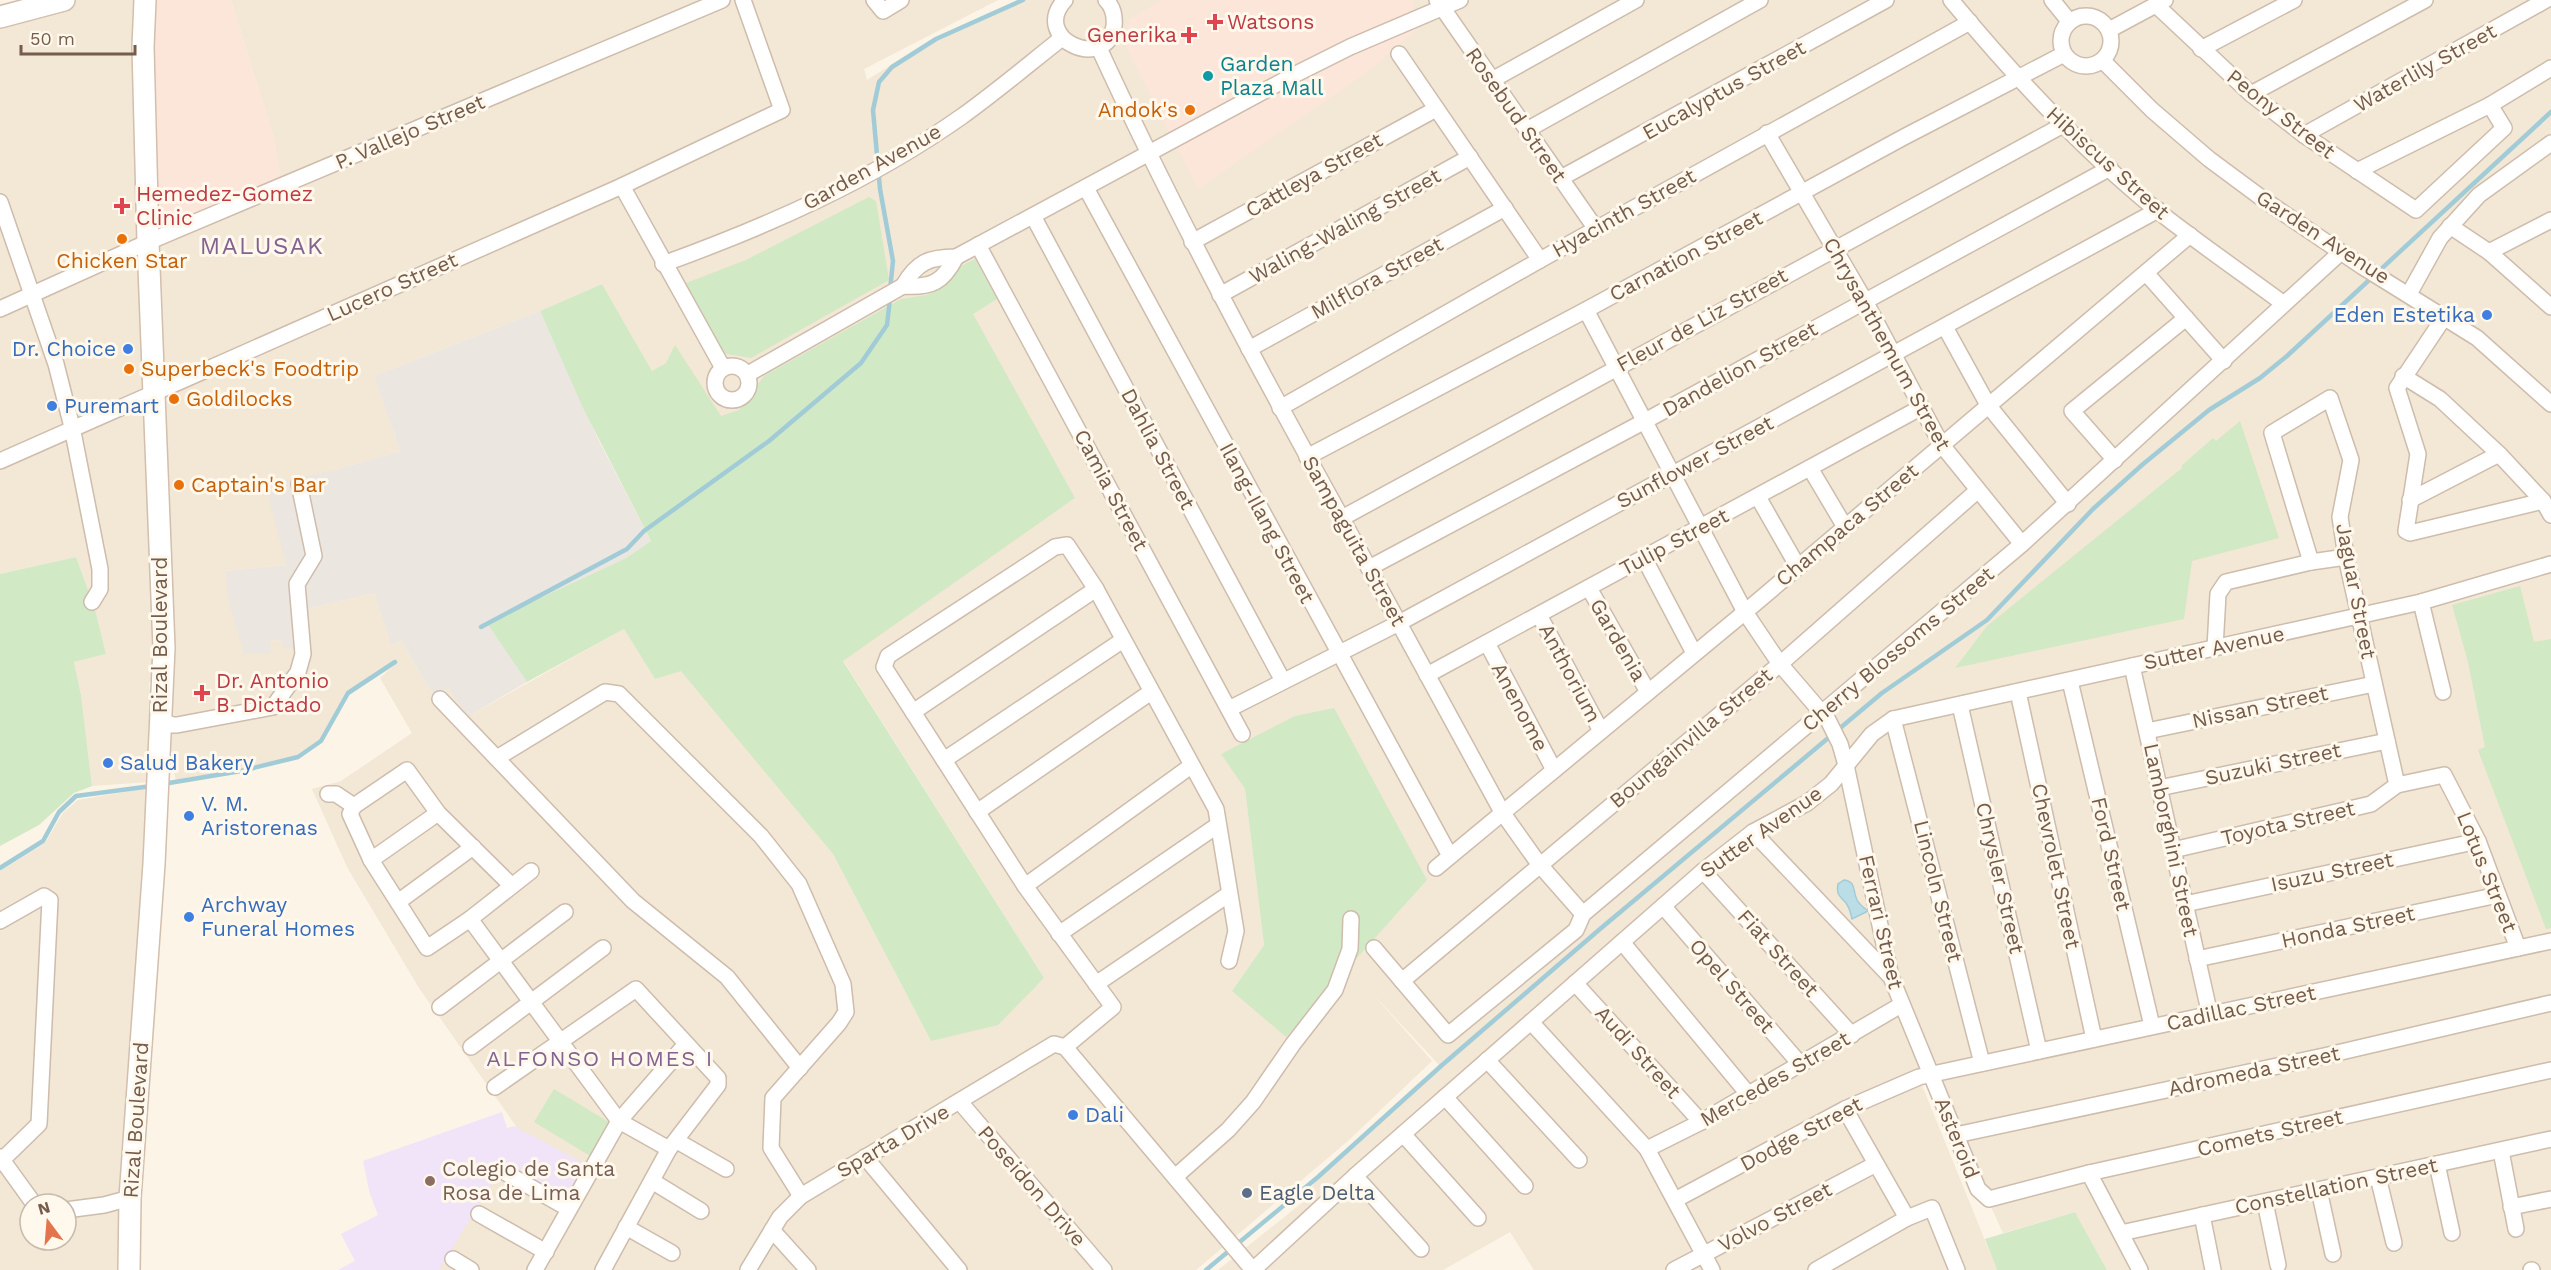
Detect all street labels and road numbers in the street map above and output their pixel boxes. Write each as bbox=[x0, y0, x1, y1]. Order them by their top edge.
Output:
street label: Waterlily Street bbox=[2349, 18, 2500, 117]
street label: Eucalyptus Street bbox=[1638, 34, 1810, 145]
street label: Rosebud Street bbox=[1461, 42, 1572, 187]
street label: Peony Street bbox=[2222, 64, 2341, 164]
street label: P. Vallejo Street bbox=[331, 89, 489, 174]
street label: Hibiscus Street bbox=[2042, 101, 2175, 225]
street label: Garden Avenue bbox=[798, 118, 945, 215]
street label: Cattleya Street bbox=[1241, 127, 1387, 222]
street label: Waling-Waling Street bbox=[1245, 162, 1445, 289]
street label: Hyacinth Street bbox=[1548, 163, 1700, 262]
street label: Garden Avenue bbox=[2252, 184, 2395, 289]
street label: Carnation Street bbox=[1605, 205, 1767, 306]
street label: Milflora Street bbox=[1306, 231, 1447, 324]
street label: Chrysanthemum Street bbox=[1818, 233, 1957, 455]
street label: Lucero Street bbox=[323, 246, 461, 327]
street label: Fleur de Liz Street bbox=[1612, 262, 1792, 377]
street label: Dandelion Street bbox=[1658, 316, 1822, 422]
street label: Dahlia Street bbox=[1116, 384, 1201, 514]
street label: Sunflower Street bbox=[1612, 410, 1778, 513]
street label: Camia Street bbox=[1069, 425, 1154, 555]
street label: Ilang-Ilang Street bbox=[1215, 438, 1320, 607]
street label: Sampaguita Street bbox=[1297, 451, 1412, 630]
street label: Champaca Street bbox=[1771, 458, 1923, 591]
street label: Tulip Street bbox=[1615, 502, 1733, 581]
street label: Jaguar Street bbox=[2331, 521, 2382, 661]
street label: Rizal Boulevard bbox=[147, 557, 172, 713]
street label: Cherry Blossoms Street bbox=[1797, 561, 1999, 736]
street label: Gardenia bbox=[1585, 594, 1652, 686]
street label: Anthorium bbox=[1534, 619, 1607, 726]
street label: Sutter Avenue bbox=[2141, 620, 2287, 675]
street label: Anenome bbox=[1487, 658, 1554, 755]
street label: Boungainvilla Street bbox=[1604, 662, 1777, 813]
street label: Nissan Street bbox=[2190, 680, 2330, 733]
street label: Suzuki Street bbox=[2203, 737, 2343, 790]
street label: Lamborghini Street bbox=[2139, 741, 2204, 939]
street label: Sutter Avenue bbox=[1695, 780, 1827, 883]
street label: Chevrolet Street bbox=[2027, 781, 2086, 951]
street label: Ford Street bbox=[2086, 795, 2137, 913]
street label: Toyota Street bbox=[2219, 795, 2357, 850]
street label: Chrysler Street bbox=[1971, 800, 2030, 956]
street label: Lotus Street bbox=[2452, 808, 2523, 936]
street label: Lincoln Street bbox=[1909, 817, 1968, 965]
street label: Isuzu Street bbox=[2268, 846, 2396, 897]
street label: Ferrari Street bbox=[1854, 852, 1909, 992]
street label: Honda Street bbox=[2279, 900, 2417, 953]
street label: Fiat Street bbox=[1733, 904, 1824, 1002]
street label: Opel Street bbox=[1685, 933, 1780, 1038]
street label: Cadillac Street bbox=[2164, 979, 2318, 1036]
street label: Audi Street bbox=[1590, 1000, 1687, 1103]
street label: Mercedes Street bbox=[1695, 1025, 1854, 1132]
street label: Adromeda Street bbox=[2166, 1040, 2342, 1101]
street label: Rizal Boulevard bbox=[118, 1041, 153, 1199]
street label: Dodge Street bbox=[1735, 1091, 1866, 1176]
street label: Asteroid bbox=[1930, 1094, 1985, 1182]
street label: Sparta Drive bbox=[832, 1098, 954, 1183]
street label: Comets Street bbox=[2194, 1104, 2346, 1161]
street label: Poseidon Drive bbox=[973, 1120, 1092, 1251]
street label: Constellation Street bbox=[2232, 1152, 2440, 1219]
street label: Volvo Street bbox=[1714, 1176, 1836, 1257]

